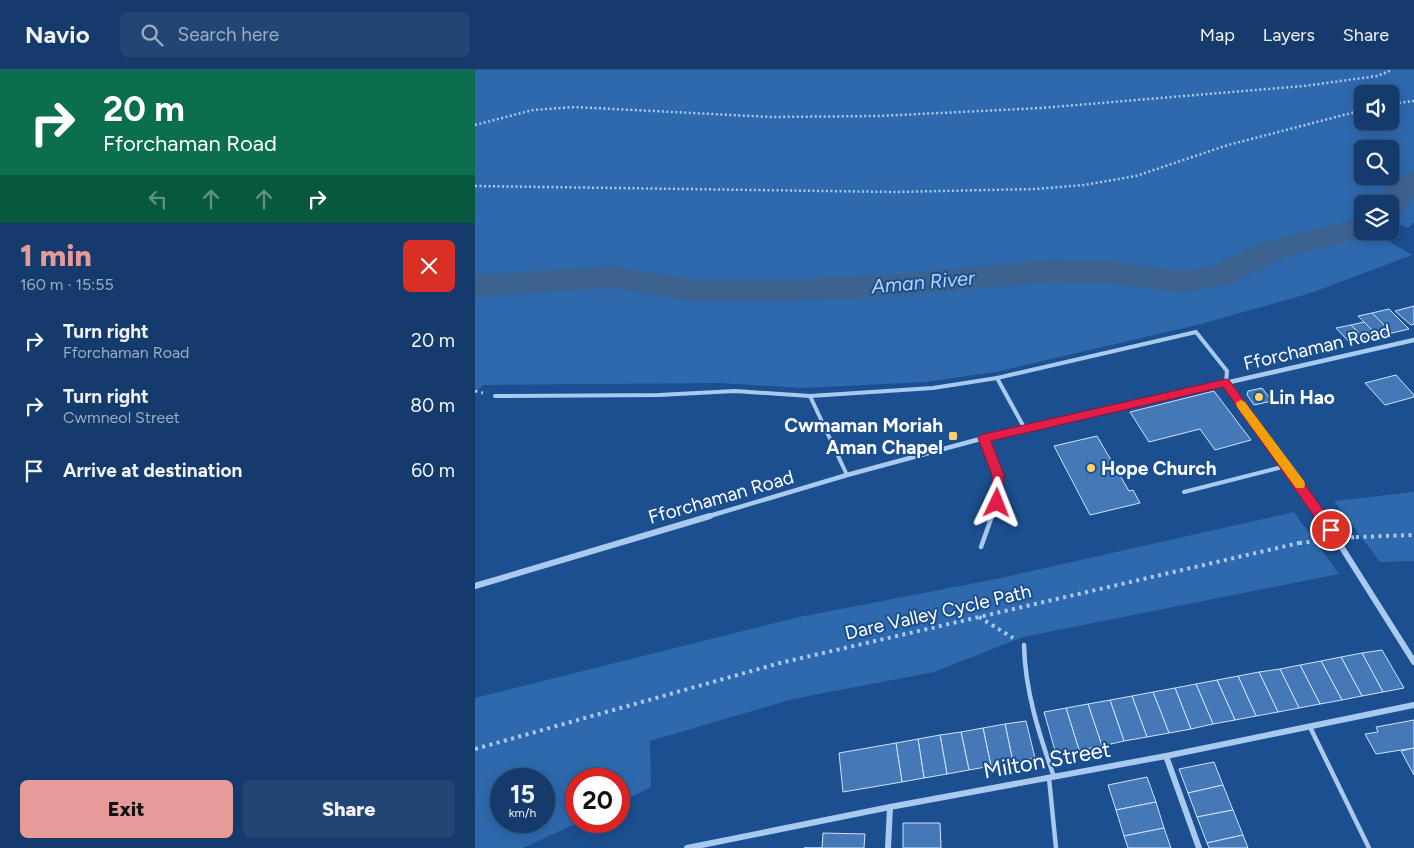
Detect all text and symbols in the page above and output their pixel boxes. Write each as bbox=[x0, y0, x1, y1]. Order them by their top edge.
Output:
search box bbox=[120, 12, 470, 57]
text: Navio bbox=[25, 20, 90, 49]
icon: search bbox=[138, 21, 166, 49]
text: Search here bbox=[178, 23, 279, 46]
text: Map bbox=[1200, 24, 1235, 46]
text: Layers bbox=[1263, 24, 1315, 46]
text: Share bbox=[1343, 24, 1389, 46]
map controls bbox=[1354, 85, 1399, 240]
button: sound bbox=[1354, 85, 1399, 130]
text: 20 m bbox=[103, 88, 185, 130]
icon: right bbox=[20, 90, 85, 155]
text: Fforchaman Road bbox=[103, 130, 277, 157]
button: search bbox=[1354, 140, 1399, 185]
icon: left bbox=[144, 185, 172, 213]
icon: ahead bbox=[197, 185, 225, 213]
icon: ahead bbox=[250, 185, 278, 213]
icon: right bbox=[303, 185, 331, 213]
button: layers bbox=[1354, 195, 1399, 240]
text: 1 min bbox=[20, 237, 92, 274]
button: close bbox=[403, 240, 455, 292]
water label: Aman River bbox=[869, 265, 977, 299]
text: 160 m · 15:55 bbox=[20, 275, 114, 294]
street label: Fforchaman Road bbox=[1241, 319, 1393, 375]
text: Turn right bbox=[63, 320, 149, 343]
icon: right bbox=[20, 327, 48, 355]
text: 20 m bbox=[411, 329, 455, 352]
text: Fforchaman Road bbox=[63, 343, 189, 362]
text: Turn right bbox=[63, 385, 149, 408]
place label: Lin Hao bbox=[1269, 386, 1335, 409]
marker: Lin Hao bbox=[1253, 391, 1265, 403]
icon: right bbox=[20, 392, 48, 420]
text: 80 m bbox=[410, 394, 455, 417]
text: Cwmneol Street bbox=[63, 408, 180, 427]
place label: Cwmaman Moriah Aman Chapel bbox=[784, 414, 943, 459]
marker: Cwmaman Moriah Aman Chapel bbox=[947, 430, 959, 442]
icon: arrive bbox=[20, 457, 48, 485]
place label: Hope Church bbox=[1101, 457, 1217, 480]
text: Arrive at destination bbox=[63, 459, 242, 482]
text: 60 m bbox=[411, 459, 455, 482]
marker: Hope Church bbox=[1085, 462, 1097, 474]
street label: Fforchaman Road bbox=[646, 465, 796, 529]
position arrow bbox=[970, 476, 1022, 528]
pin bbox=[1310, 509, 1352, 551]
icon: arrive bbox=[1317, 516, 1345, 544]
street label: Dare Valley Cycle Path bbox=[842, 579, 1034, 645]
street label: Milton Street bbox=[981, 736, 1113, 784]
speed limit sign: 20 bbox=[565, 768, 630, 833]
text: 15 bbox=[510, 779, 535, 809]
button: Exit bbox=[20, 780, 233, 838]
button: Share bbox=[243, 780, 455, 838]
text: km/h bbox=[509, 806, 536, 820]

